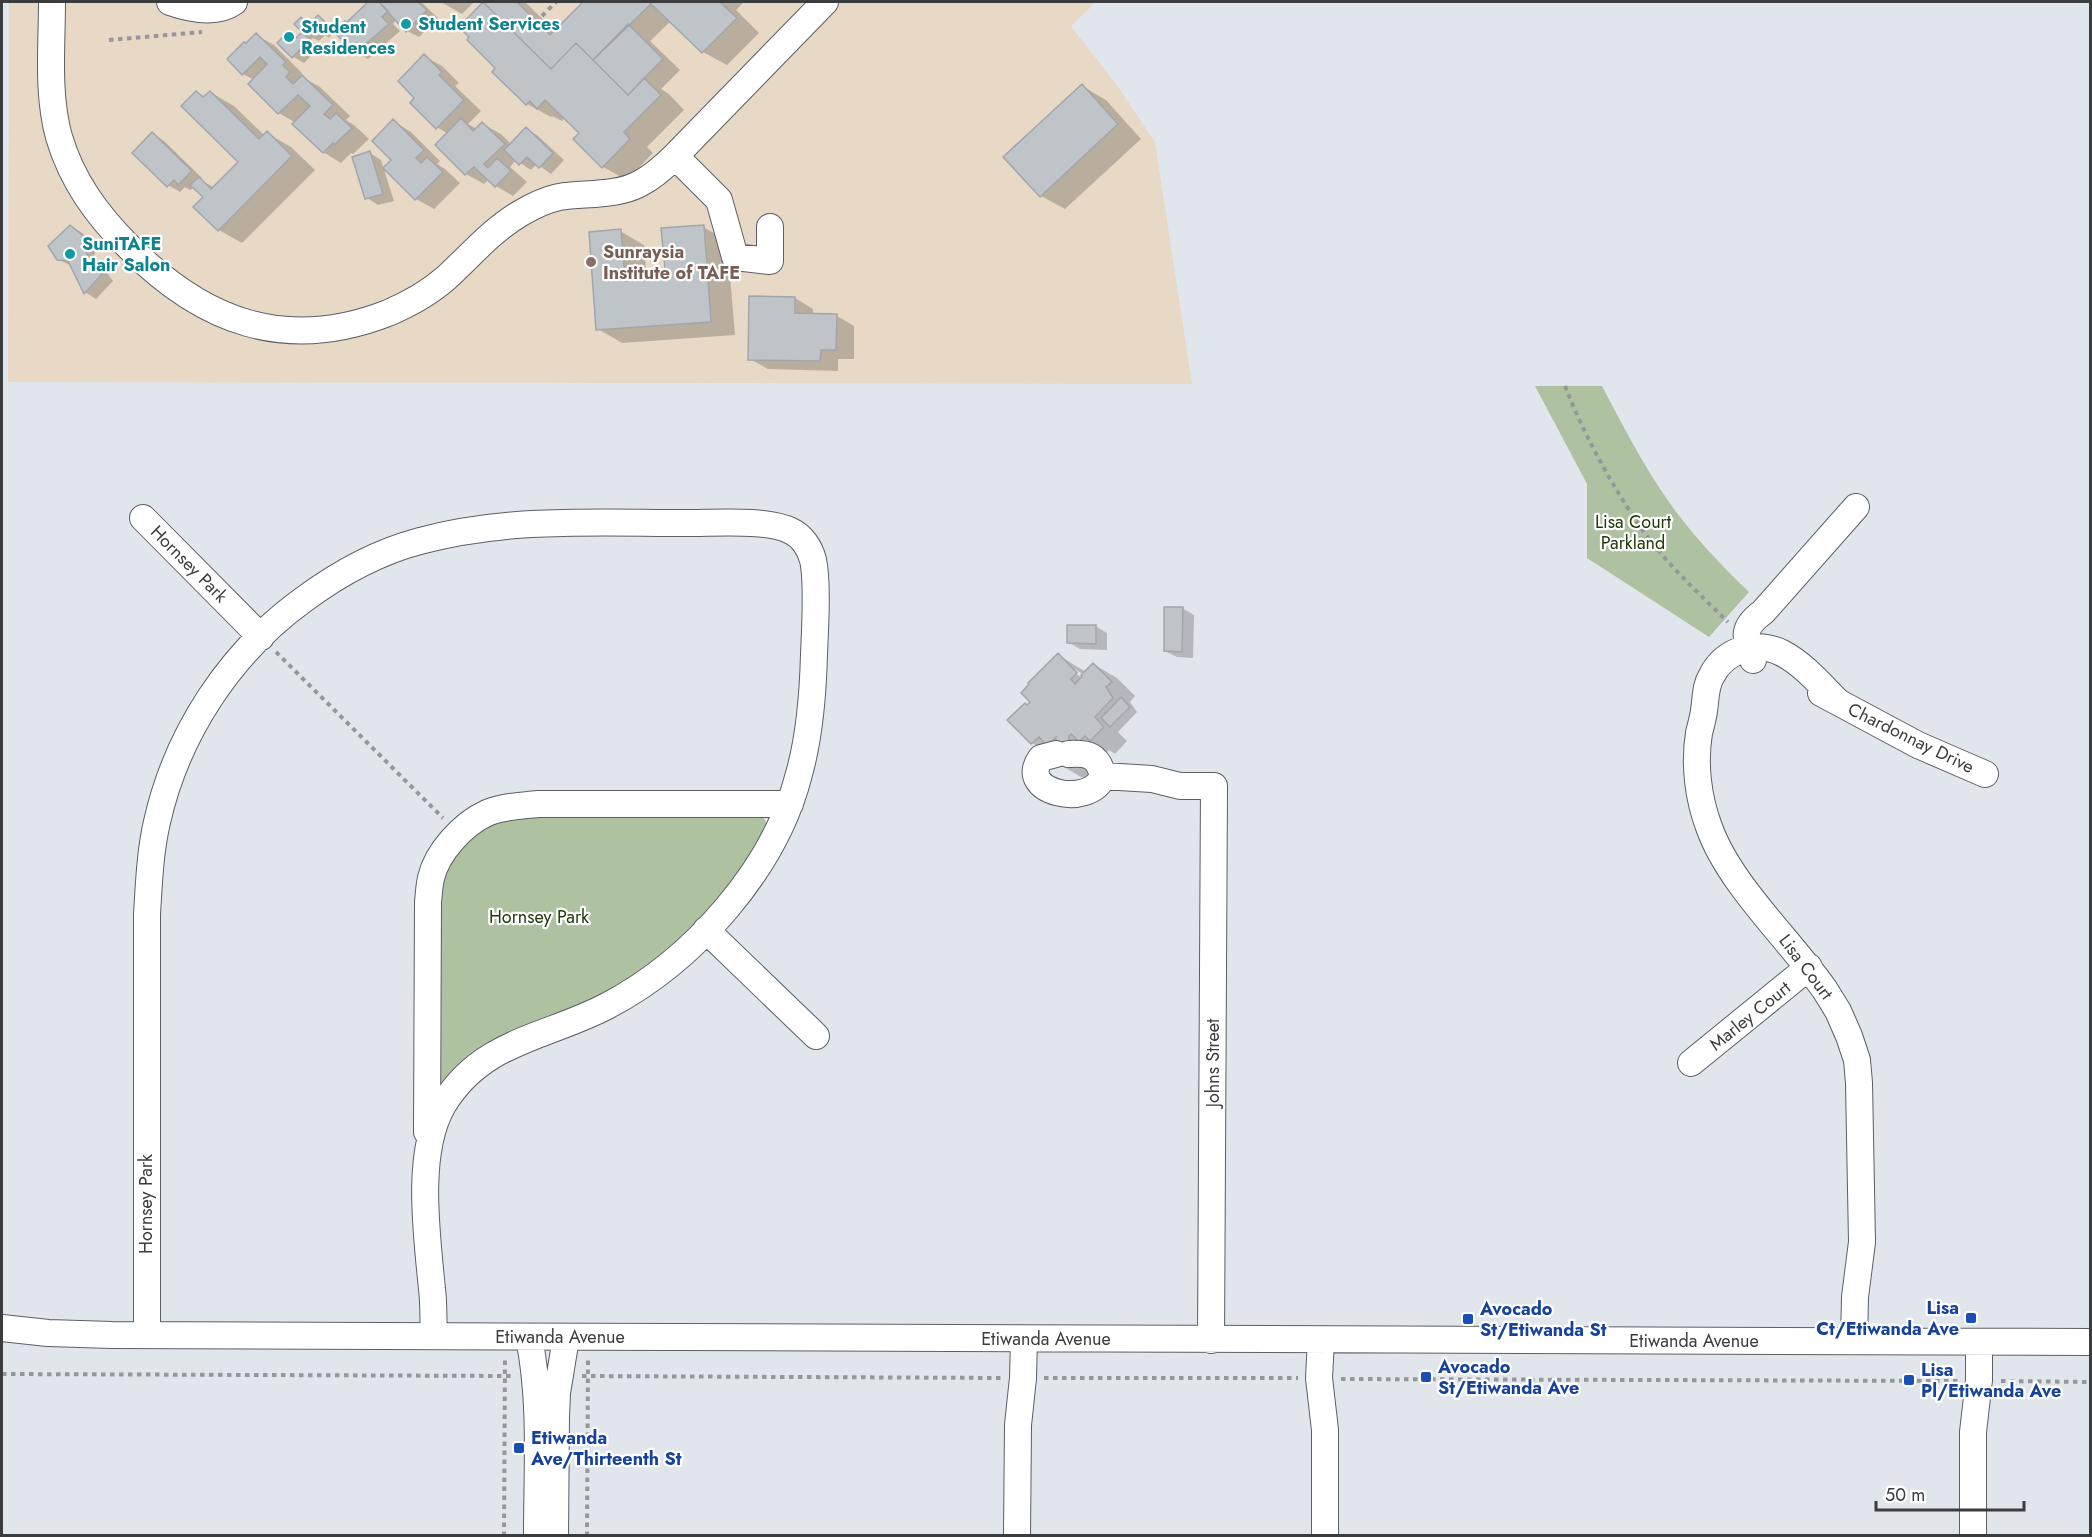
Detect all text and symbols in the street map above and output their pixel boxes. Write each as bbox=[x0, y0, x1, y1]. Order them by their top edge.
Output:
place label: Student Services bbox=[418, 11, 560, 37]
place label: Student Residences bbox=[301, 14, 395, 61]
marker: Student Services bbox=[399, 17, 413, 31]
marker: Student Residences bbox=[282, 30, 296, 44]
place label: SuniTAFE Hair Salon bbox=[82, 231, 170, 278]
place label: Sunraysia Institute of TAFE bbox=[603, 239, 740, 286]
marker: SuniTAFE Hair Salon bbox=[63, 247, 77, 261]
marker: Sunraysia Institute of TAFE bbox=[584, 255, 598, 269]
park label: Lisa Court Parkland bbox=[1595, 509, 1672, 556]
street label: Hornsey Park bbox=[144, 519, 234, 609]
street label: Chardonnay Drive bbox=[1844, 696, 1978, 780]
park label: Hornsey Park bbox=[489, 904, 589, 930]
street label: Lisa Court bbox=[1773, 929, 1840, 1006]
street label: Marley Court bbox=[1704, 975, 1797, 1057]
street label: Johns Street bbox=[1200, 1018, 1226, 1109]
street label: Hornsey Park bbox=[133, 1154, 159, 1254]
place label: Lisa Ct/Etiwanda Ave bbox=[1816, 1295, 1959, 1342]
place label: Avocado St/Etiwanda St bbox=[1479, 1296, 1607, 1343]
marker: Lisa Ct/Etiwanda Ave bbox=[1964, 1311, 1978, 1325]
marker: Avocado St/Etiwanda St bbox=[1461, 1312, 1475, 1326]
street label: Etiwanda Avenue bbox=[495, 1324, 625, 1350]
street label: Etiwanda Avenue bbox=[981, 1326, 1111, 1352]
street label: Etiwanda Avenue bbox=[1629, 1328, 1759, 1354]
place label: Avocado St/Etiwanda Ave bbox=[1437, 1354, 1579, 1401]
place label: Lisa Pl/Etiwanda Ave bbox=[1921, 1357, 2061, 1404]
marker: Avocado St/Etiwanda Ave bbox=[1419, 1370, 1433, 1384]
marker: Lisa Pl/Etiwanda Ave bbox=[1902, 1373, 1916, 1387]
place label: Etiwanda Ave/Thirteenth St bbox=[530, 1425, 682, 1472]
marker: Etiwanda Ave/Thirteenth St bbox=[512, 1441, 526, 1455]
scale bar bbox=[1876, 1474, 2024, 1512]
text: 50 m bbox=[1885, 1482, 1925, 1508]

